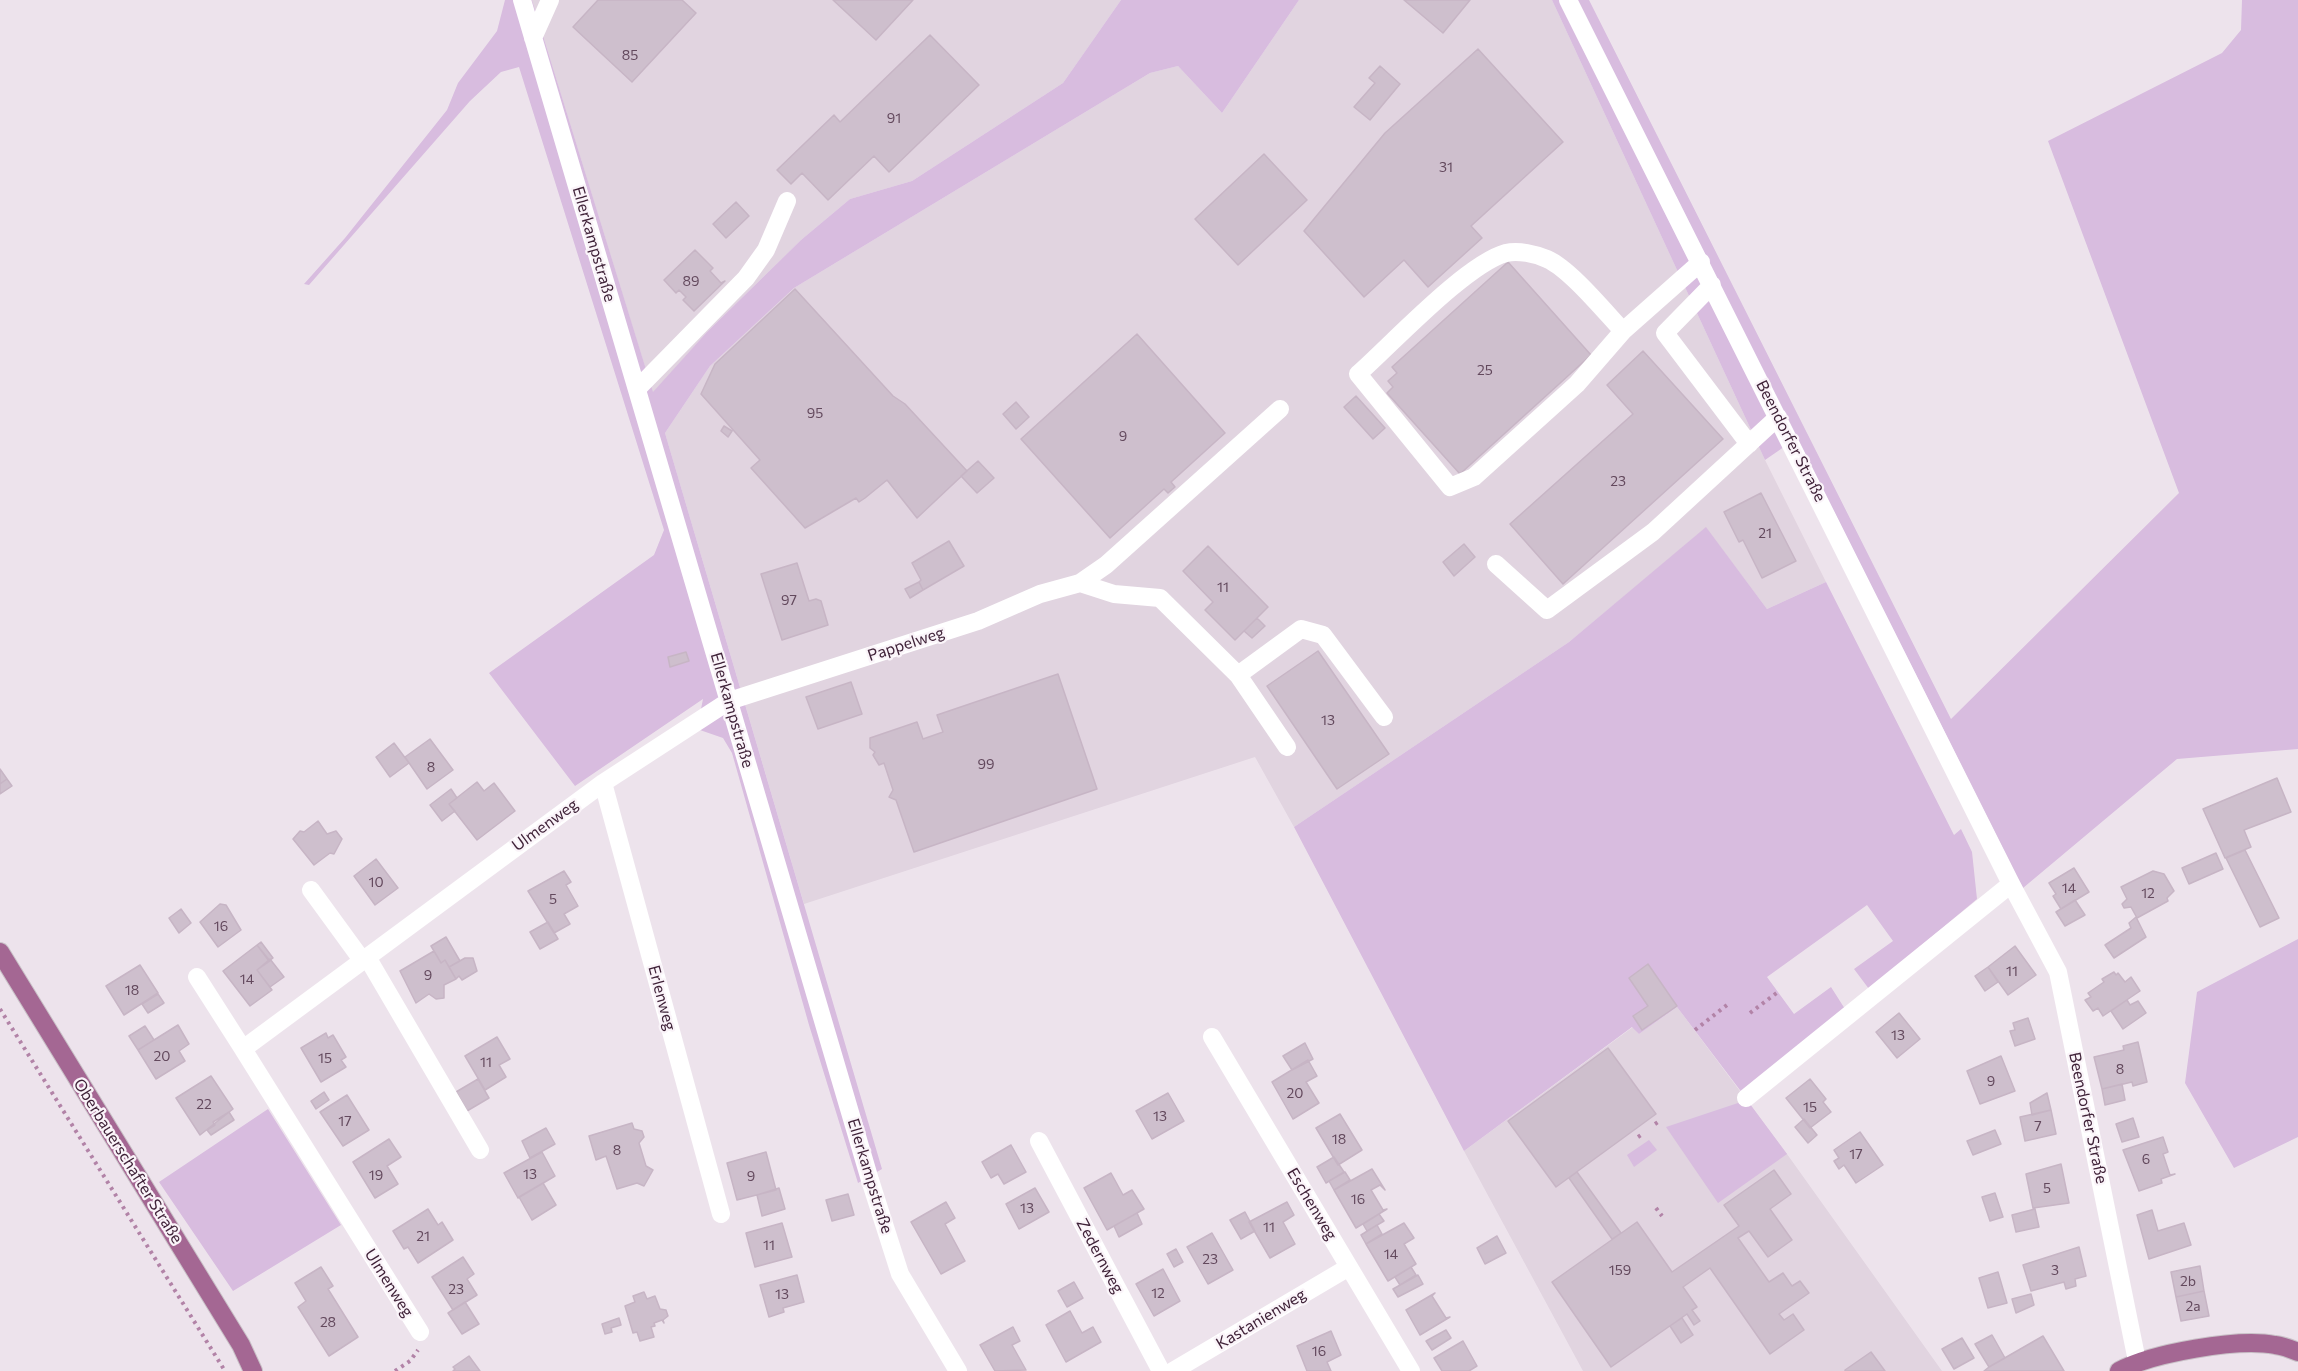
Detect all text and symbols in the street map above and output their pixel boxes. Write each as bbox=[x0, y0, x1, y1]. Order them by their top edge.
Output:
house number: 85 bbox=[622, 47, 638, 63]
house number: 91 bbox=[887, 110, 901, 126]
house number: 31 bbox=[1439, 159, 1453, 175]
street label: Ellerkampstraße bbox=[568, 184, 620, 304]
house number: 89 bbox=[683, 273, 699, 289]
house number: 25 bbox=[1477, 362, 1493, 378]
street label: Beendorfer Straße bbox=[1752, 377, 1830, 505]
house number: 95 bbox=[807, 405, 823, 421]
house number: 9 bbox=[1119, 428, 1127, 444]
house number: 23 bbox=[1610, 473, 1626, 489]
house number: 21 bbox=[1758, 525, 1772, 541]
house number: 11 bbox=[1217, 579, 1229, 595]
house number: 97 bbox=[781, 592, 797, 608]
street label: Pappelweg bbox=[865, 623, 947, 665]
street label: Ellerkampstraße bbox=[706, 650, 758, 770]
house number: 13 bbox=[1321, 712, 1335, 728]
house number: 99 bbox=[978, 756, 994, 772]
house number: 8 bbox=[427, 759, 435, 775]
street label: Ulmenweg bbox=[508, 795, 582, 855]
house number: 10 bbox=[368, 874, 384, 890]
house number: 14 bbox=[2062, 880, 2076, 896]
house number: 12 bbox=[2141, 885, 2155, 901]
house number: 5 bbox=[549, 891, 557, 907]
house number: 16 bbox=[214, 918, 228, 934]
street label: Erlenweg bbox=[644, 963, 680, 1033]
house number: 11 bbox=[2006, 963, 2018, 979]
house number: 9 bbox=[424, 967, 432, 983]
house number: 14 bbox=[240, 971, 254, 987]
house number: 18 bbox=[125, 982, 139, 998]
house number: 13 bbox=[1891, 1027, 1905, 1043]
house number: 20 bbox=[154, 1048, 170, 1064]
house number: 15 bbox=[318, 1050, 332, 1066]
street label: Beendorfer Straße bbox=[2065, 1051, 2111, 1185]
house number: 11 bbox=[480, 1054, 492, 1070]
house number: 8 bbox=[2116, 1061, 2124, 1077]
house number: 9 bbox=[1987, 1073, 1995, 1089]
street label: Oberbauerschafter Straße bbox=[69, 1075, 187, 1247]
house number: 20 bbox=[1287, 1085, 1303, 1101]
house number: 22 bbox=[196, 1096, 212, 1112]
house number: 15 bbox=[1803, 1099, 1817, 1115]
house number: 13 bbox=[1153, 1108, 1167, 1124]
house number: 17 bbox=[338, 1113, 352, 1129]
street label: Ellerkampstraße bbox=[843, 1116, 897, 1236]
house number: 7 bbox=[2034, 1118, 2042, 1134]
house number: 18 bbox=[1332, 1131, 1346, 1147]
house number: 8 bbox=[613, 1142, 621, 1158]
house number: 17 bbox=[1849, 1146, 1863, 1162]
house number: 6 bbox=[2142, 1151, 2150, 1167]
street label: Eschenweg bbox=[1283, 1164, 1341, 1244]
house number: 13 bbox=[523, 1166, 537, 1182]
house number: 19 bbox=[369, 1167, 383, 1183]
house number: 9 bbox=[747, 1168, 755, 1184]
house number: 5 bbox=[2043, 1180, 2051, 1196]
house number: 16 bbox=[1351, 1191, 1365, 1207]
house number: 13 bbox=[1020, 1200, 1034, 1216]
street label: Zedernweg bbox=[1072, 1215, 1128, 1297]
house number: 11 bbox=[1263, 1219, 1275, 1235]
house number: 21 bbox=[416, 1228, 430, 1244]
house number: 11 bbox=[763, 1237, 775, 1253]
street label: Ulmenweg bbox=[361, 1245, 417, 1321]
house number: 14 bbox=[1384, 1246, 1398, 1262]
house number: 23 bbox=[1202, 1251, 1218, 1267]
house number: 159 bbox=[1609, 1262, 1631, 1278]
house number: 3 bbox=[2051, 1262, 2059, 1278]
house number: 2b bbox=[2180, 1273, 2196, 1289]
house number: 23 bbox=[448, 1281, 464, 1297]
house number: 12 bbox=[1151, 1285, 1165, 1301]
street label: Kastanienweg bbox=[1213, 1285, 1309, 1353]
house number: 13 bbox=[775, 1286, 789, 1302]
house number: 2a bbox=[2185, 1298, 2201, 1314]
house number: 28 bbox=[320, 1314, 336, 1330]
house number: 16 bbox=[1312, 1343, 1326, 1359]

